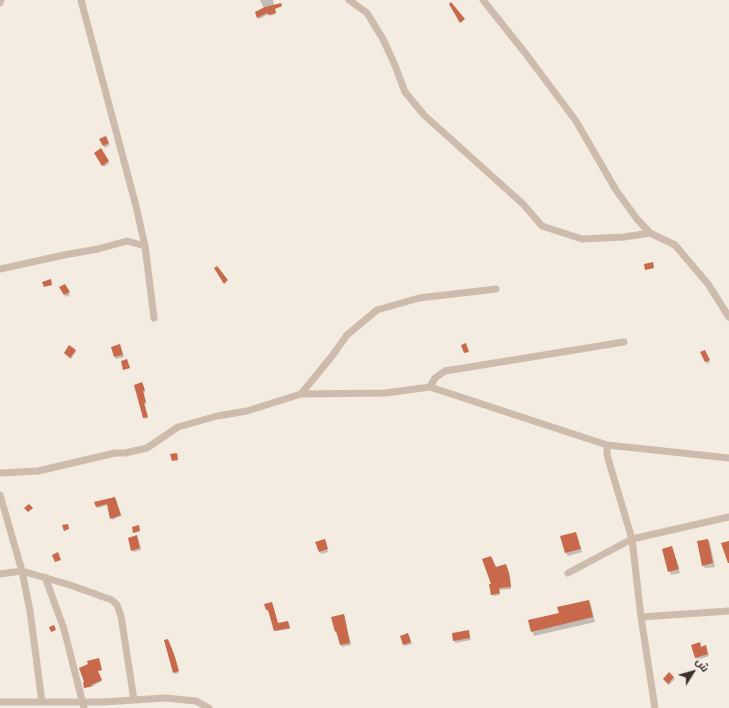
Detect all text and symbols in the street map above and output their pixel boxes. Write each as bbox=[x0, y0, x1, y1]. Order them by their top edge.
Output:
north arrow bbox=[673, 652, 713, 692]
text: ش bbox=[692, 654, 713, 675]

